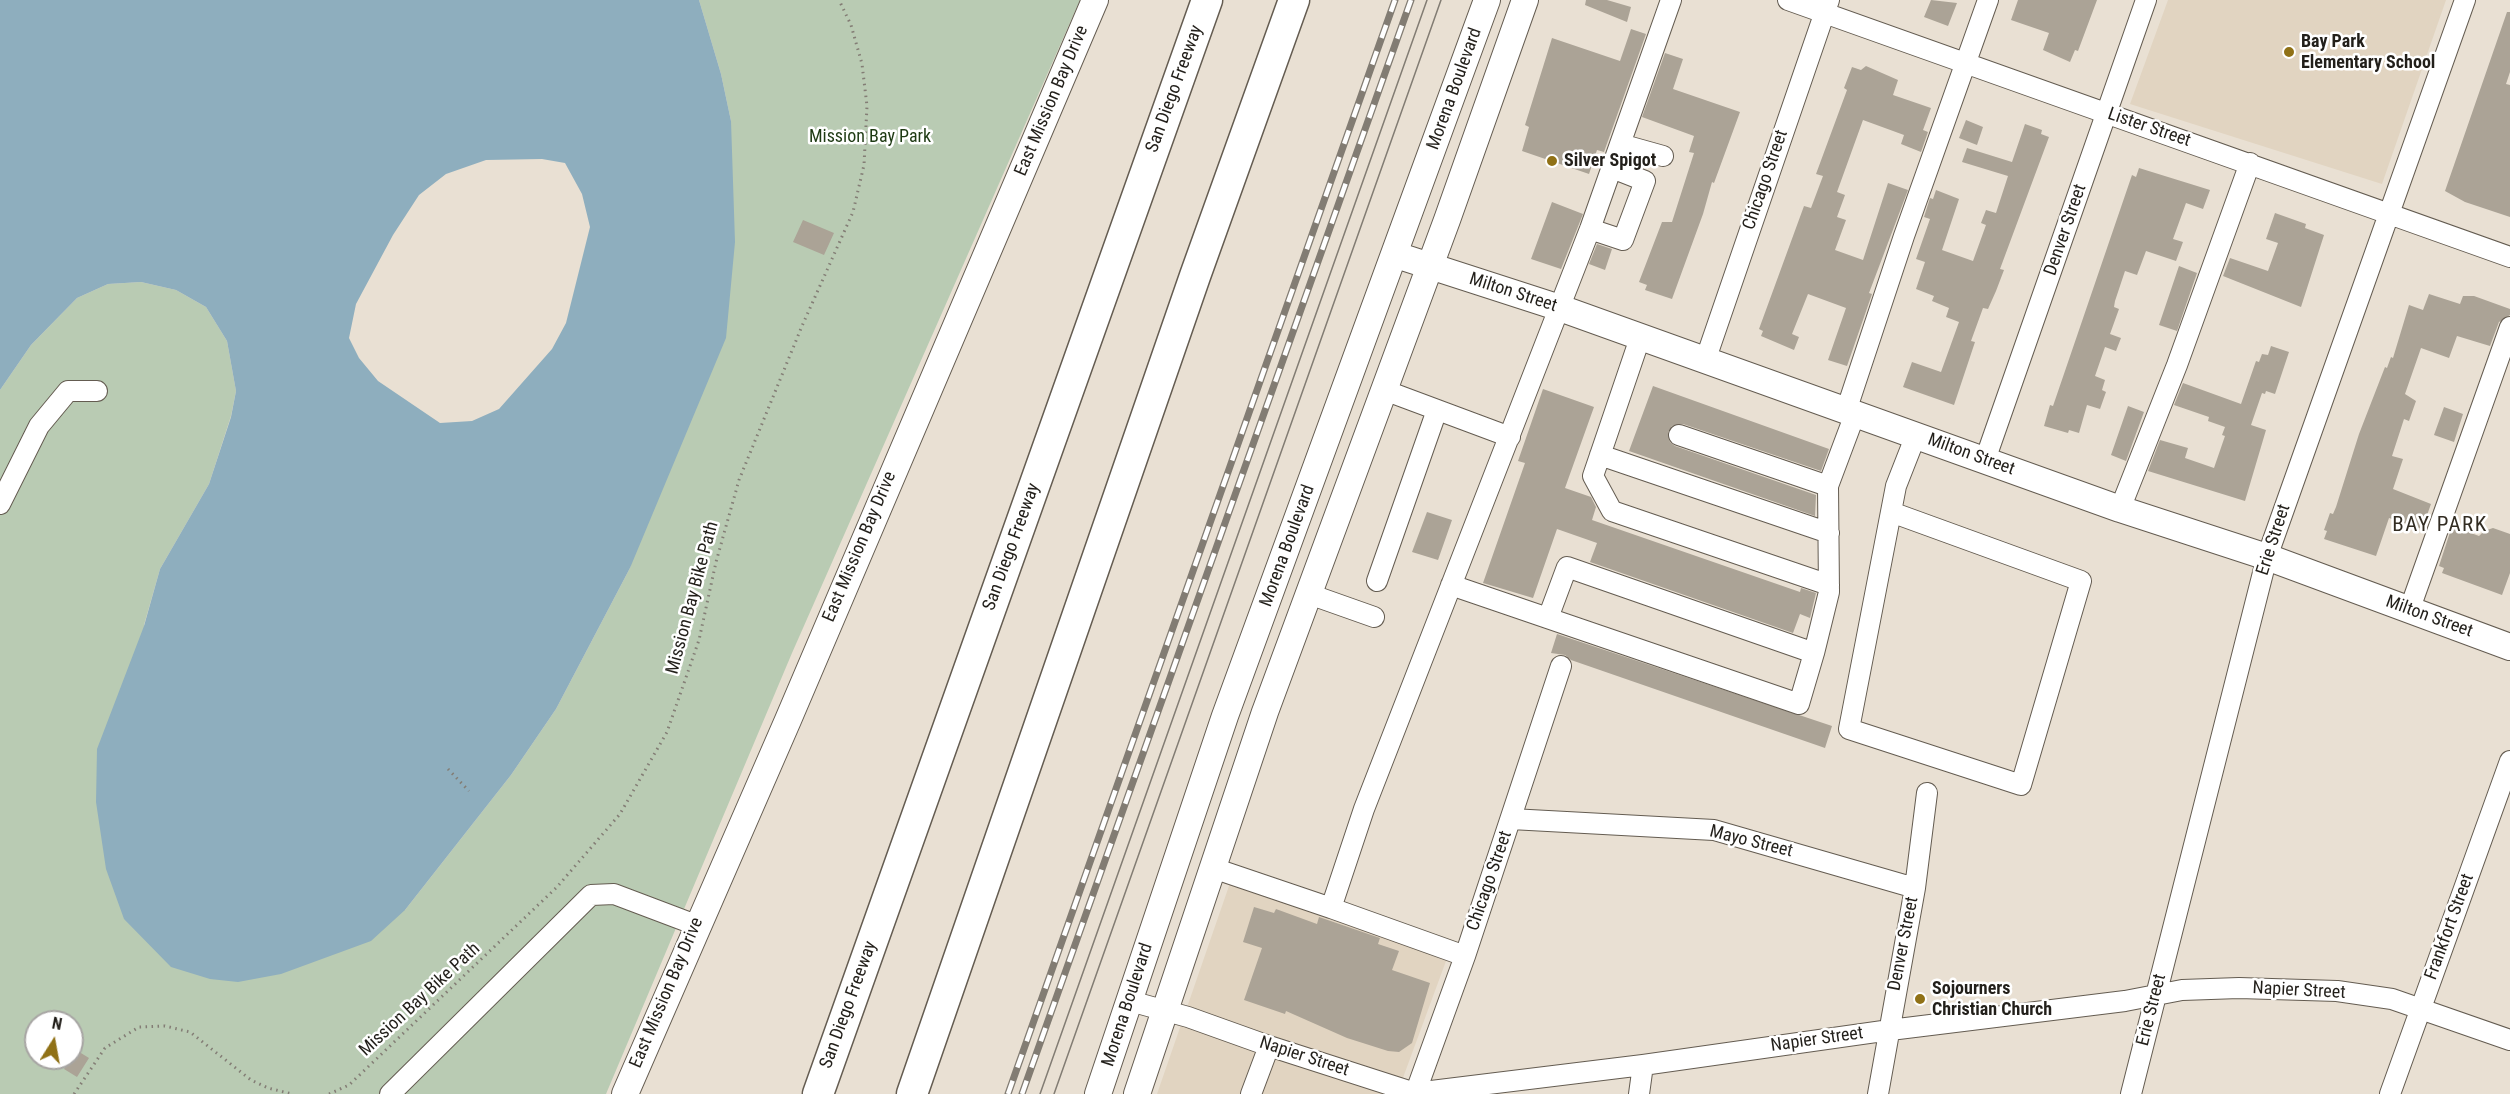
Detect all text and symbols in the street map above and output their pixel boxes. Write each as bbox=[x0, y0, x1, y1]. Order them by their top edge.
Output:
street label: San Diego Freeway bbox=[1142, 22, 1208, 156]
street label: East Mission Bay Drive bbox=[1011, 23, 1093, 179]
street label: Morena Boulevard bbox=[1423, 25, 1487, 153]
place label: Bay Park Elementary School bbox=[2301, 31, 2435, 74]
marker: Bay Park Elementary School bbox=[2282, 45, 2296, 59]
street label: Lister Street bbox=[2105, 104, 2193, 152]
park label: Mission Bay Park bbox=[809, 126, 931, 148]
street label: Chicago Street bbox=[1739, 127, 1793, 233]
place label: Silver Spigot bbox=[1564, 150, 1656, 172]
marker: Silver Spigot bbox=[1545, 154, 1559, 168]
street label: Denver Street bbox=[2040, 181, 2092, 279]
street label: Milton Street bbox=[1466, 269, 1560, 317]
street label: Milton Street bbox=[1925, 429, 2017, 481]
street label: East Mission Bay Drive bbox=[819, 469, 901, 625]
street label: San Diego Freeway bbox=[979, 480, 1045, 614]
street label: Morena Boulevard bbox=[1256, 482, 1320, 610]
street label: Erie Street bbox=[2252, 502, 2296, 578]
district label: BAY PARK bbox=[2392, 513, 2488, 539]
street label: Mission Bay Bike Path bbox=[662, 519, 724, 677]
street label: Milton Street bbox=[2383, 591, 2475, 643]
street label: Mayo Street bbox=[1707, 821, 1795, 863]
street label: Chicago Street bbox=[1463, 828, 1517, 934]
street label: Frankfort Street bbox=[2421, 871, 2479, 983]
street label: Denver Street bbox=[1884, 895, 1924, 993]
street label: East Mission Bay Drive bbox=[626, 915, 708, 1071]
street label: San Diego Freeway bbox=[816, 938, 882, 1072]
street label: Mission Bay Bike Path bbox=[355, 939, 485, 1061]
street label: Morena Boulevard bbox=[1098, 941, 1158, 1069]
street label: Erie Street bbox=[2133, 972, 2171, 1048]
place label: Sojourners Christian Church bbox=[1932, 978, 2052, 1020]
street label: Napier Street bbox=[2252, 978, 2346, 1004]
marker: Sojourners Christian Church bbox=[1913, 992, 1927, 1006]
north arrow bbox=[24, 1010, 84, 1070]
text: N bbox=[51, 1014, 64, 1034]
street label: Napier Street bbox=[1769, 1023, 1865, 1057]
street label: Napier Street bbox=[1256, 1032, 1352, 1082]

